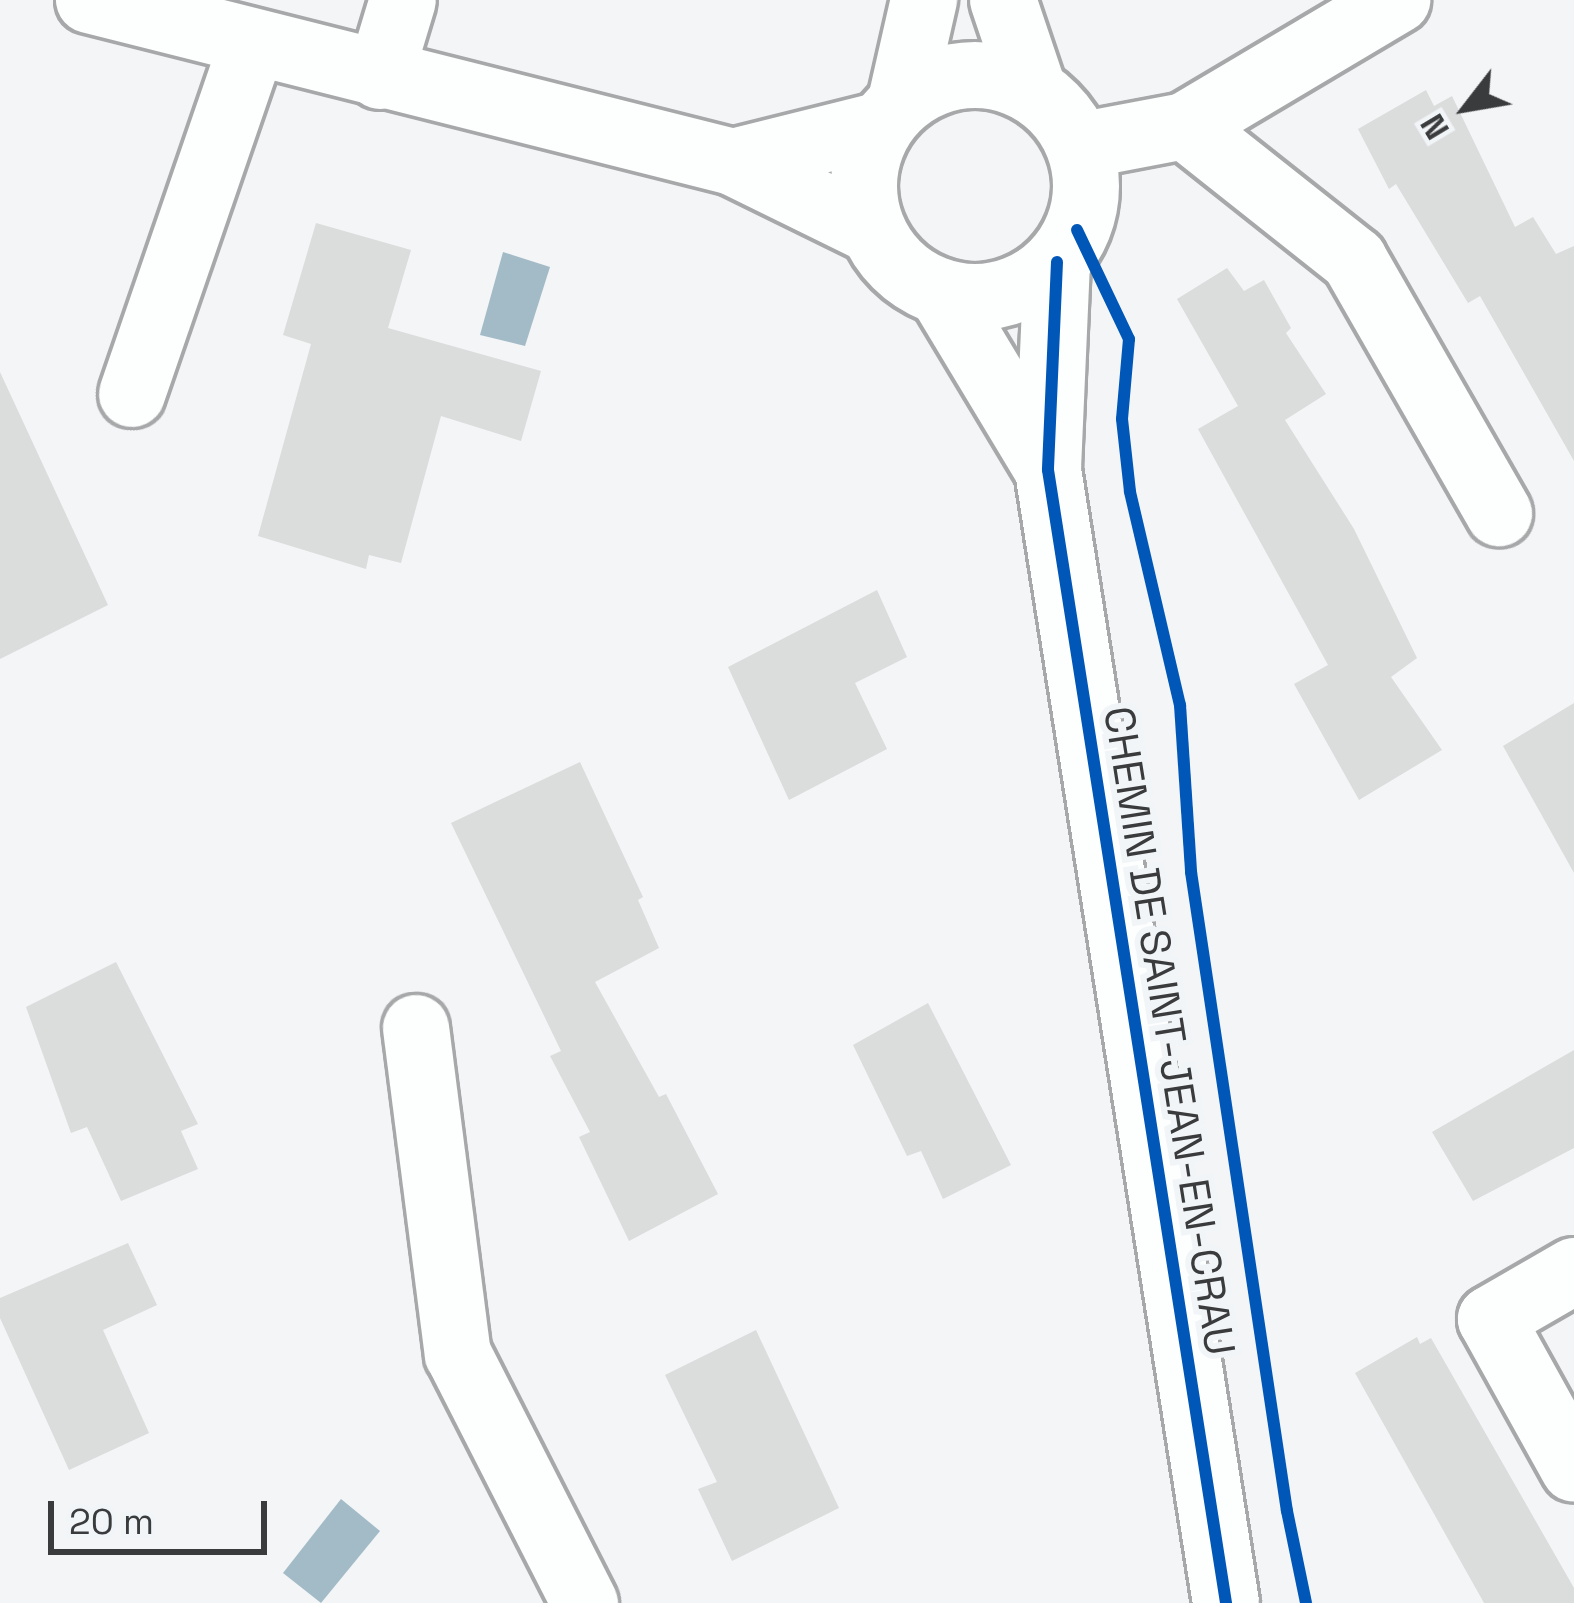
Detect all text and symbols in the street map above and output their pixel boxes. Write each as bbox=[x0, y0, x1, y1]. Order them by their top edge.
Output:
north arrow bbox=[1406, 48, 1526, 168]
text: N bbox=[1411, 106, 1459, 147]
street label: CHEMIN DE SAINT-JEAN-EN-CRAU bbox=[1093, 703, 1245, 1359]
scale bar bbox=[54, 1477, 273, 1551]
text: 20 m bbox=[69, 1499, 154, 1545]

